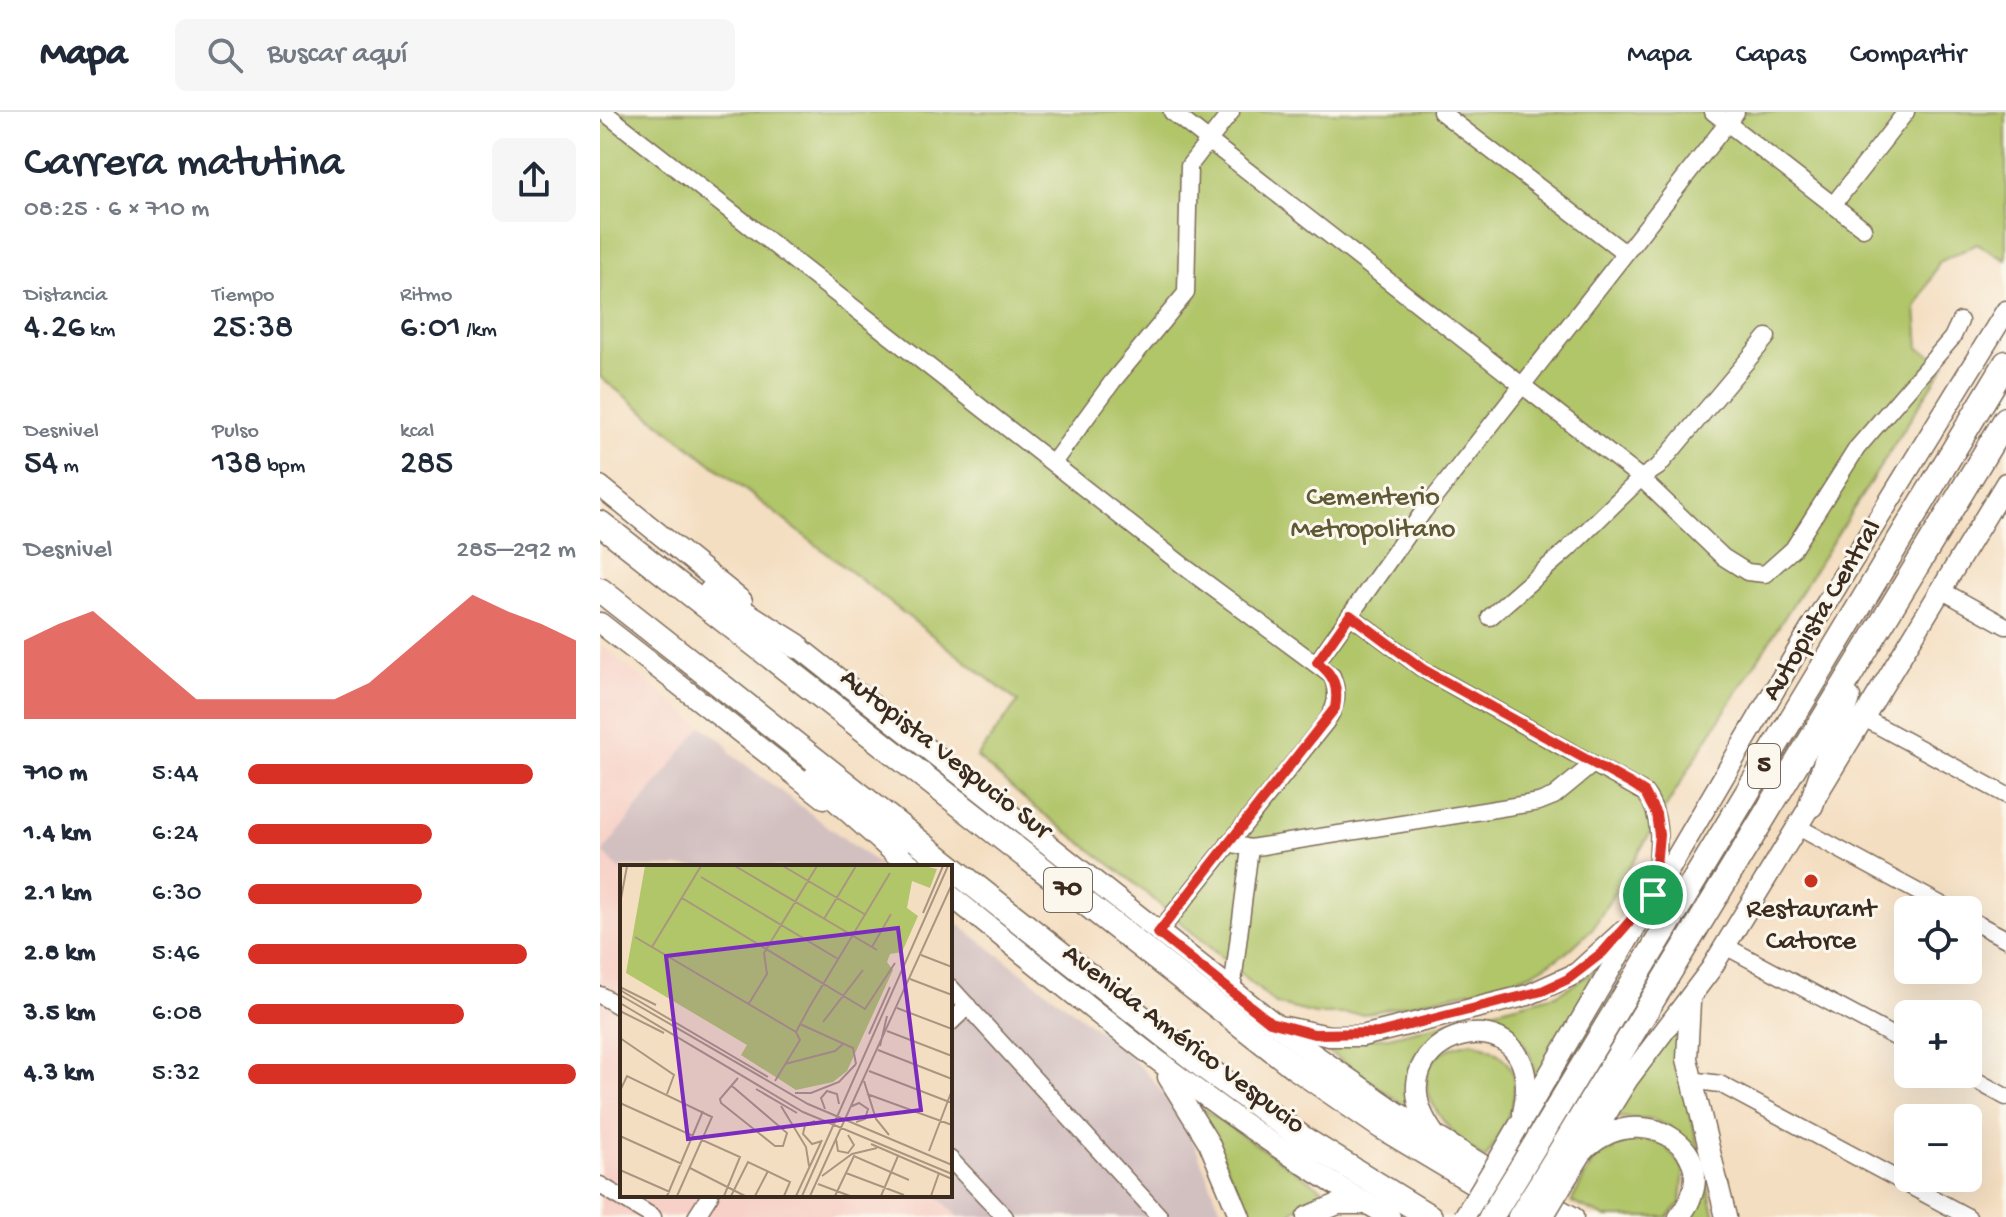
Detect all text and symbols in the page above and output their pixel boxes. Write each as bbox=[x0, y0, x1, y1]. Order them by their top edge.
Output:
search box bbox=[175, 19, 735, 91]
text: Mapa bbox=[40, 33, 127, 77]
icon: search bbox=[203, 33, 247, 77]
text: Buscar aquí bbox=[267, 38, 407, 73]
text: Mapa bbox=[1627, 39, 1691, 72]
text: Capas bbox=[1735, 39, 1806, 72]
text: Compartir bbox=[1850, 39, 1966, 72]
button: share bbox=[492, 138, 576, 222]
text: Carrera matutina bbox=[24, 139, 344, 191]
text: 08:25 · 6 × 710 m bbox=[24, 195, 210, 226]
text: Distancia bbox=[24, 283, 107, 309]
text: Tiempo bbox=[212, 283, 274, 309]
text: Ritmo bbox=[400, 283, 452, 309]
text: 4.26 bbox=[24, 309, 85, 349]
text: 25:38 bbox=[212, 309, 294, 349]
text: 6:01 bbox=[400, 309, 461, 349]
text: km bbox=[85, 318, 115, 344]
text: /km bbox=[461, 318, 497, 344]
text: Desnivel bbox=[24, 419, 99, 445]
text: Pulso bbox=[212, 419, 259, 445]
text: kcal bbox=[400, 419, 434, 445]
text: 54 bbox=[24, 445, 58, 485]
text: 138 bbox=[212, 445, 262, 485]
text: 285 bbox=[400, 445, 453, 485]
text: m bbox=[58, 454, 79, 480]
text: bpm bbox=[262, 454, 305, 480]
park label: Cementerio Metropolitano bbox=[1290, 482, 1456, 547]
street label: Autopista Central bbox=[1756, 514, 1890, 708]
text: Desnivel bbox=[24, 536, 113, 567]
text: 285–292 m bbox=[456, 536, 576, 567]
street label: Autopista Vespucio Sur bbox=[833, 662, 1059, 849]
road number: 5 bbox=[1748, 744, 1780, 788]
text: 710 m bbox=[24, 759, 87, 790]
text: 5:44 bbox=[152, 759, 198, 790]
text: 1.4 km bbox=[24, 819, 91, 850]
text: 6:24 bbox=[152, 819, 198, 850]
pin bbox=[1619, 861, 1687, 929]
inset map bbox=[620, 865, 952, 1197]
road number: 70 bbox=[1044, 868, 1092, 912]
marker: Restaurant Catorce bbox=[1802, 872, 1820, 890]
icon: arrive bbox=[1631, 873, 1675, 917]
text: 2.1 km bbox=[24, 879, 92, 910]
text: 6:30 bbox=[152, 879, 202, 910]
place label: Restaurant Catorce bbox=[1746, 894, 1878, 959]
map controls bbox=[1894, 896, 1982, 1192]
button: locate bbox=[1894, 896, 1982, 984]
street label: Avenida Américo Vespucio bbox=[1055, 938, 1311, 1142]
text: 2.8 km bbox=[24, 939, 95, 970]
text: 5:46 bbox=[152, 939, 199, 970]
text: 3.5 km bbox=[24, 999, 96, 1030]
text: 6:08 bbox=[152, 999, 202, 1030]
button: + bbox=[1894, 1000, 1982, 1088]
text: 4.3 km bbox=[24, 1059, 94, 1090]
text: 5:32 bbox=[152, 1059, 200, 1090]
button: − bbox=[1894, 1104, 1982, 1192]

